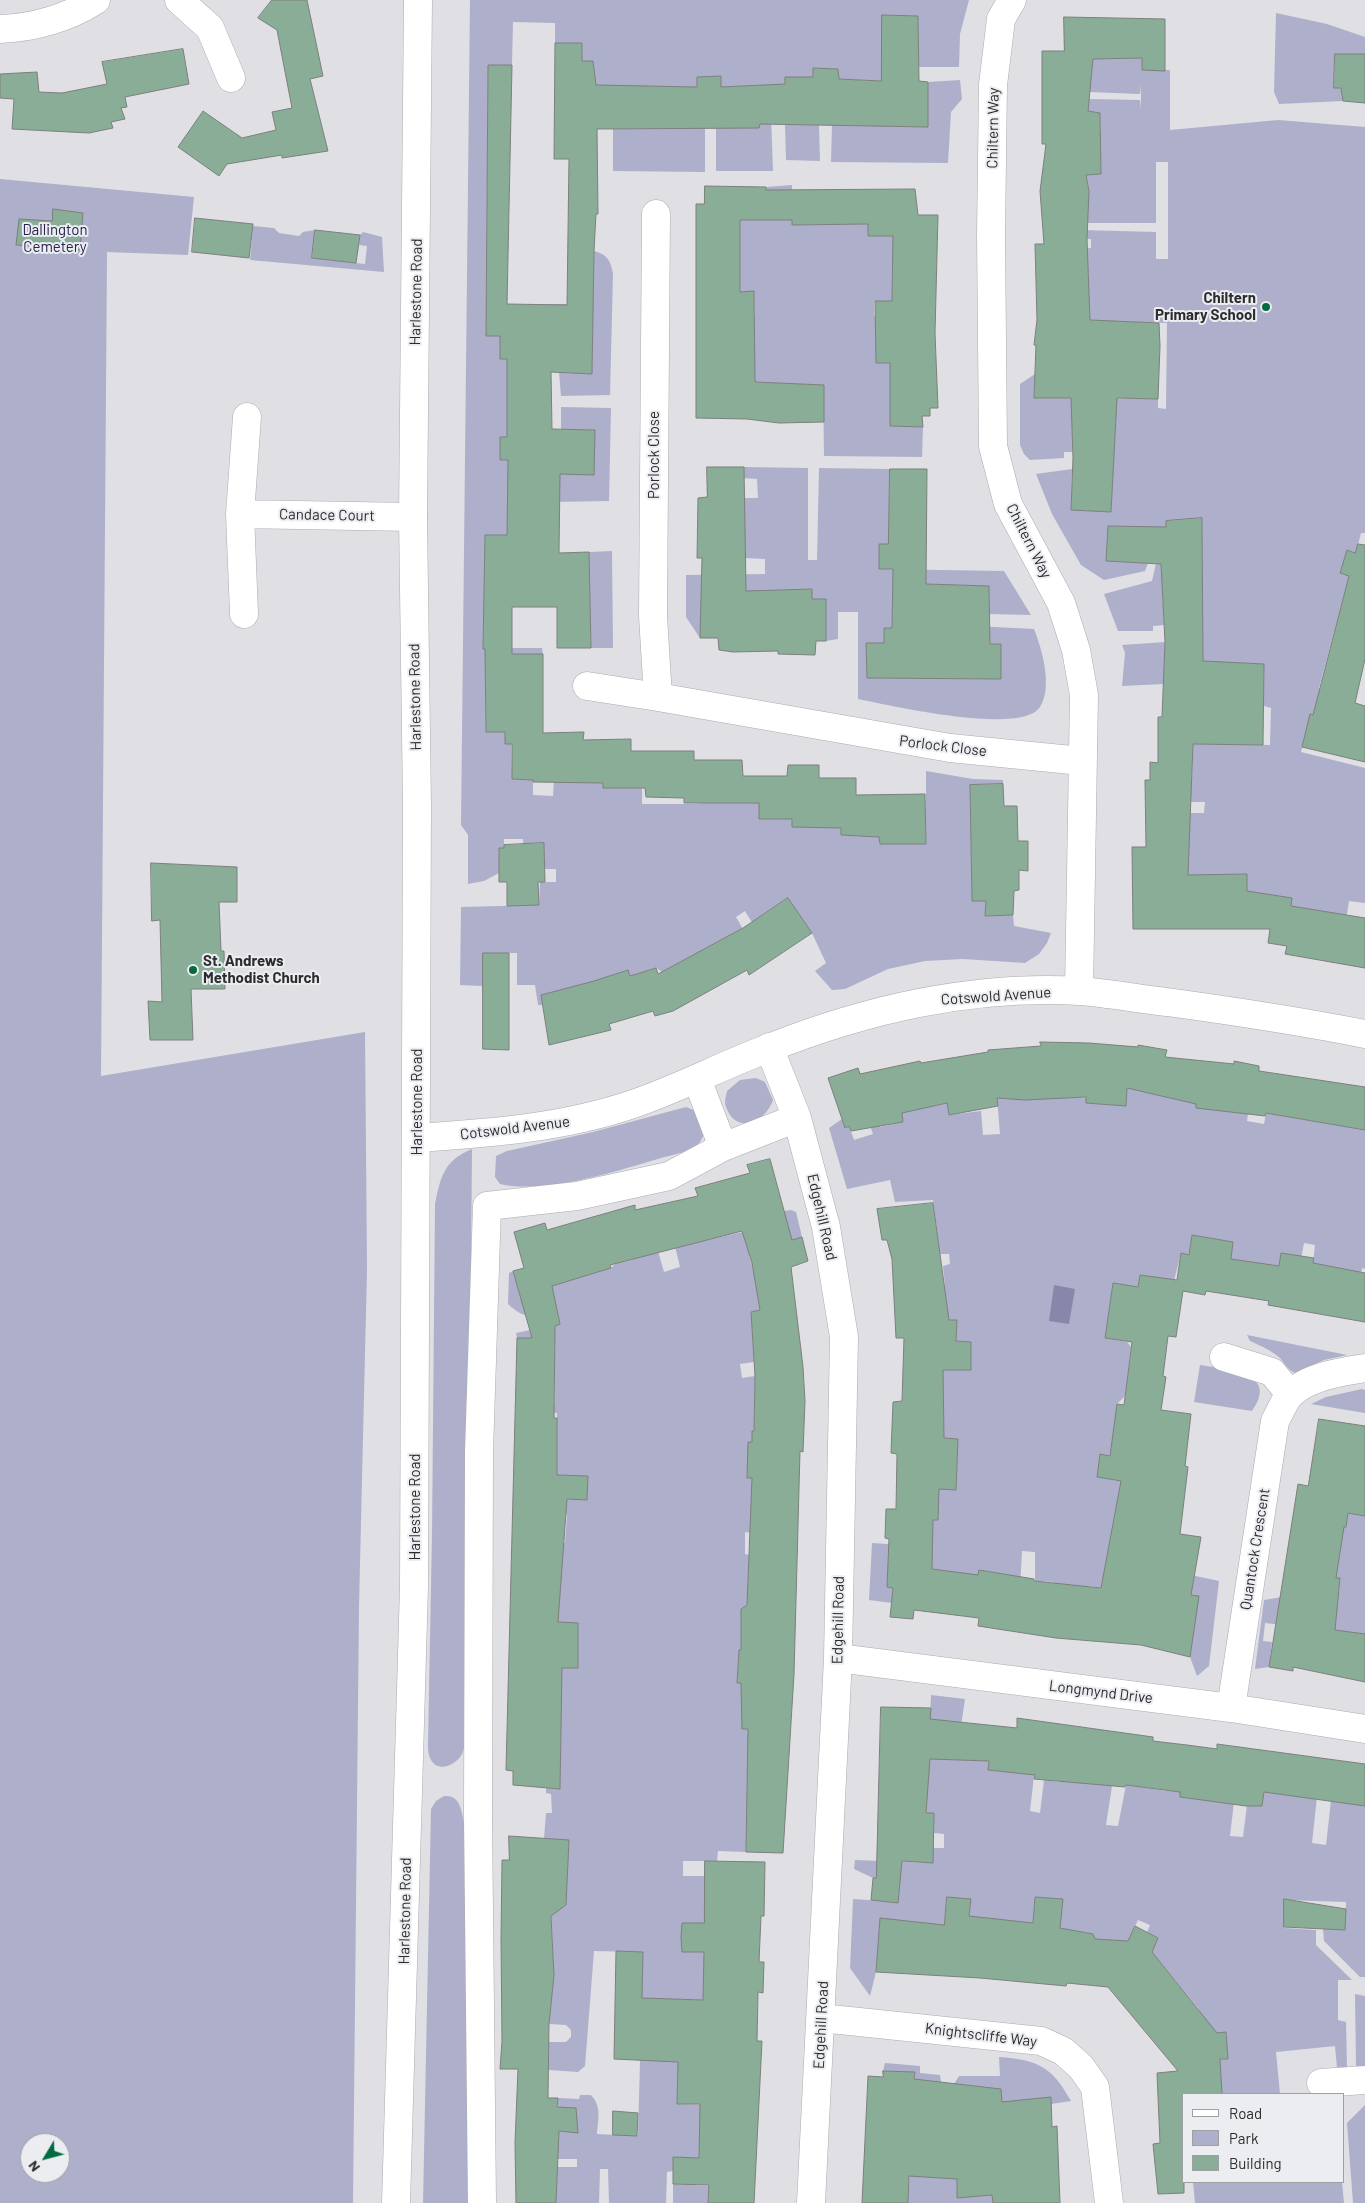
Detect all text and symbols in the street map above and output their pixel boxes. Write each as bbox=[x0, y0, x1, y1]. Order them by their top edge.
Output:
street label: Chiltern Way bbox=[983, 87, 1003, 169]
park label: Dallington Cemetery bbox=[22, 221, 88, 256]
street label: Harlestone Road bbox=[406, 238, 426, 346]
place label: Chiltern Primary School bbox=[1155, 289, 1256, 324]
marker: Chiltern Primary School bbox=[1260, 301, 1272, 313]
street label: Porlock Close bbox=[645, 411, 663, 499]
street label: Chiltern Way bbox=[1003, 501, 1055, 581]
street label: Candace Court bbox=[279, 505, 375, 525]
street label: Harlestone Road bbox=[405, 643, 425, 751]
street label: Porlock Close bbox=[898, 732, 988, 760]
place label: St. Andrews Methodist Church bbox=[203, 952, 320, 987]
marker: St. Andrews Methodist Church bbox=[187, 964, 199, 976]
street label: Cotswold Avenue bbox=[940, 983, 1052, 1009]
street label: Harlestone Road bbox=[408, 1049, 426, 1155]
street label: Cotswold Avenue bbox=[459, 1112, 571, 1144]
street label: Edgehill Road bbox=[803, 1172, 841, 1262]
street label: Harlestone Road bbox=[406, 1454, 424, 1560]
street label: Quantock Crescent bbox=[1236, 1487, 1274, 1611]
street label: Edgehill Road bbox=[828, 1576, 848, 1664]
street label: Longmynd Drive bbox=[1048, 1677, 1154, 1707]
street label: Harlestone Road bbox=[395, 1857, 415, 1965]
street label: Edgehill Road bbox=[810, 1980, 832, 2070]
street label: Knightscliffe Way bbox=[924, 2019, 1038, 2051]
legend bbox=[1182, 2093, 1345, 2183]
text: Road bbox=[1229, 2104, 1262, 2122]
text: Park bbox=[1229, 2129, 1258, 2147]
north arrow bbox=[20, 2133, 70, 2183]
text: Building bbox=[1229, 2154, 1282, 2172]
text: N bbox=[24, 2158, 43, 2176]

